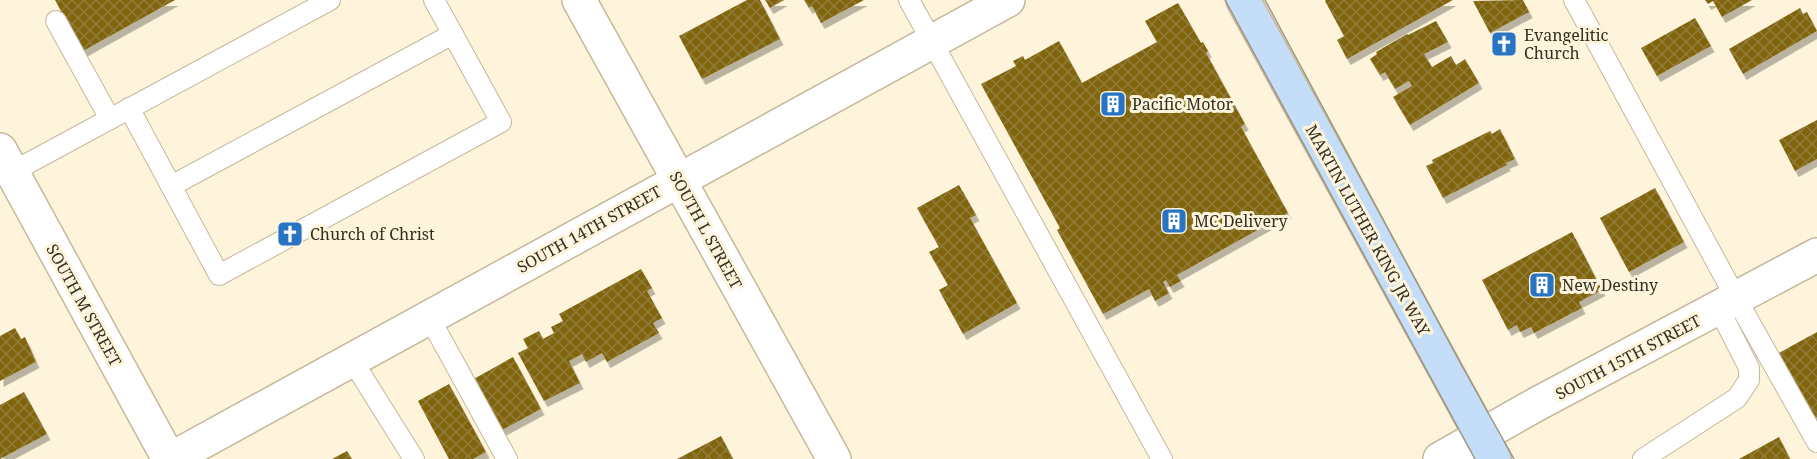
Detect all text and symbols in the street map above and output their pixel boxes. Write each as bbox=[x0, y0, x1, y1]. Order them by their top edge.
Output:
place label: Evangelitic Church bbox=[1524, 24, 1609, 64]
church icon: Evangelitic Church bbox=[1489, 29, 1519, 59]
building icon: Pacific Motor bbox=[1098, 89, 1128, 119]
place label: Pacific Motor bbox=[1132, 93, 1233, 115]
street label: MARTIN LUTHER KING JR WAY bbox=[1301, 121, 1436, 340]
street label: SOUTH L STREET bbox=[665, 167, 748, 293]
street label: SOUTH 14TH STREET bbox=[513, 180, 665, 278]
building icon: MC Delivery bbox=[1159, 206, 1189, 236]
place label: MC Delivery bbox=[1194, 210, 1289, 232]
church icon: Church of Christ bbox=[275, 219, 305, 249]
place label: Church of Christ bbox=[310, 223, 435, 245]
street label: SOUTH M STREET bbox=[41, 240, 127, 370]
building icon: New Destiny bbox=[1527, 270, 1557, 300]
place label: New Destiny bbox=[1562, 274, 1659, 296]
street label: SOUTH 15TH STREET bbox=[1551, 309, 1705, 405]

